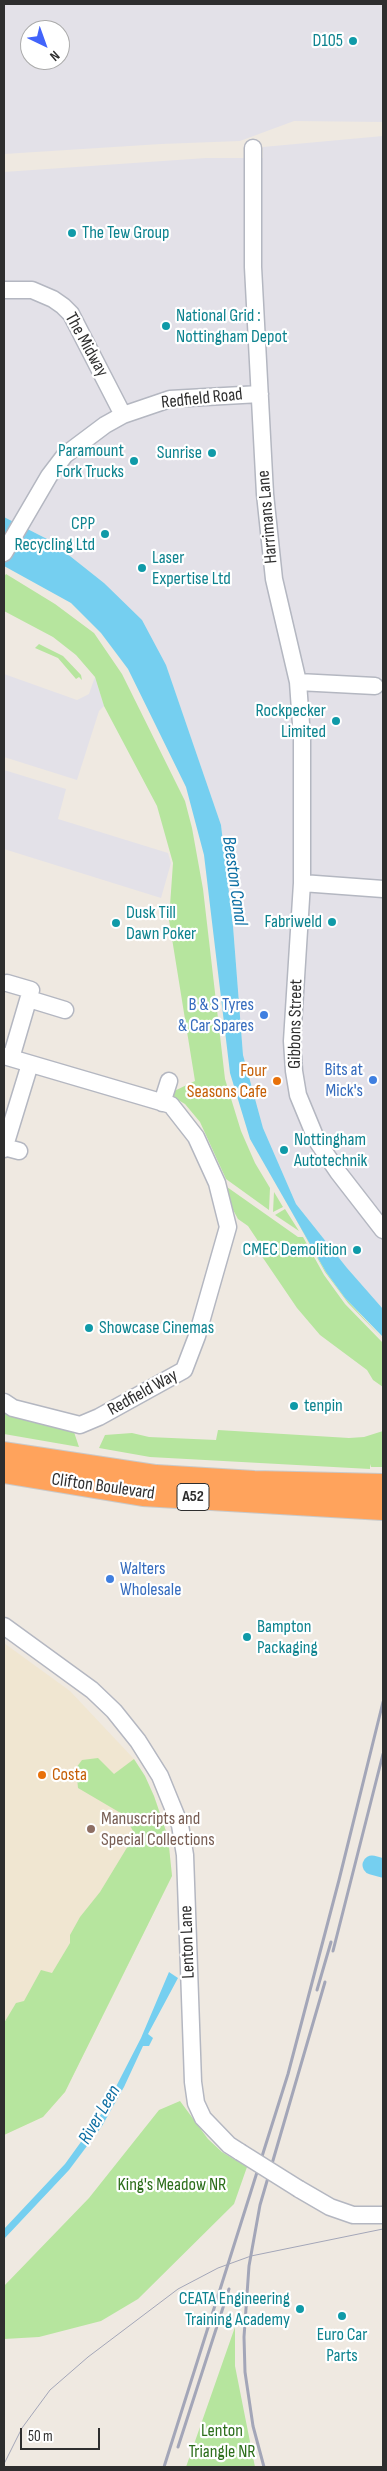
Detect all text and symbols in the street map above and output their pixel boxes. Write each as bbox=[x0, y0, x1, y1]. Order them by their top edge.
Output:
north arrow bbox=[20, 20, 70, 70]
place label: D105 bbox=[313, 30, 343, 52]
marker: D105 bbox=[347, 35, 359, 47]
text: N bbox=[46, 47, 63, 65]
place label: The Tew Group bbox=[82, 222, 170, 244]
marker: The Tew Group bbox=[66, 227, 78, 239]
place label: National Grid : Nottingham Depot bbox=[176, 305, 287, 348]
street label: The Midway bbox=[60, 309, 112, 381]
marker: National Grid : Nottingham Depot bbox=[160, 320, 172, 332]
street label: Redfield Road bbox=[160, 384, 244, 414]
place label: Paramount Fork Trucks bbox=[56, 440, 124, 482]
place label: Sunrise bbox=[157, 442, 202, 464]
marker: Sunrise bbox=[206, 447, 218, 459]
marker: Paramount Fork Trucks bbox=[128, 455, 140, 467]
street label: Harrimans Lane bbox=[253, 469, 283, 565]
place label: CPP Recycling Ltd bbox=[15, 513, 95, 556]
marker: CPP Recycling Ltd bbox=[99, 528, 111, 540]
place label: Laser Expertise Ltd bbox=[152, 547, 231, 590]
marker: Laser Expertise Ltd bbox=[136, 562, 148, 574]
place label: Rockpecker Limited bbox=[255, 700, 326, 742]
marker: Rockpecker Limited bbox=[330, 715, 342, 727]
water label: Beeston Canal bbox=[216, 835, 252, 927]
place label: Dusk Till Dawn Poker bbox=[126, 902, 196, 944]
place label: Fabriweld bbox=[264, 911, 322, 933]
marker: Fabriweld bbox=[326, 916, 338, 928]
marker: Dusk Till Dawn Poker bbox=[110, 917, 122, 929]
street label: Gibbons Street bbox=[284, 979, 308, 1069]
place label: B & S Tyres & Car Spares bbox=[178, 994, 254, 1036]
marker: B & S Tyres & Car Spares bbox=[258, 1009, 270, 1021]
place label: Bits at Mick's bbox=[325, 1059, 363, 1102]
place label: Four Seasons Cafe bbox=[187, 1060, 267, 1102]
marker: Bits at Mick's bbox=[367, 1074, 379, 1086]
marker: Four Seasons Cafe bbox=[271, 1075, 283, 1087]
place label: Nottingham Autotechnik bbox=[294, 1129, 367, 1172]
marker: Nottingham Autotechnik bbox=[278, 1144, 290, 1156]
place label: CMEC Demolition bbox=[243, 1239, 347, 1261]
marker: CMEC Demolition bbox=[351, 1244, 363, 1256]
place label: Showcase Cinemas bbox=[99, 1317, 214, 1339]
marker: Showcase Cinemas bbox=[83, 1322, 95, 1334]
street label: Redfield Way bbox=[104, 1365, 182, 1421]
place label: tenpin bbox=[304, 1395, 343, 1417]
marker: tenpin bbox=[288, 1400, 300, 1412]
street label: Clifton Boulevard bbox=[50, 1469, 156, 1505]
road number: A52 bbox=[177, 1484, 209, 1510]
place label: Walters Wholesale bbox=[120, 1558, 181, 1600]
marker: Walters Wholesale bbox=[104, 1573, 116, 1585]
place label: Bampton Packaging bbox=[257, 1616, 318, 1658]
marker: Bampton Packaging bbox=[241, 1631, 253, 1643]
place label: Costa bbox=[52, 1764, 87, 1786]
marker: Costa bbox=[36, 1769, 48, 1781]
place label: Manuscripts and Special Collections bbox=[101, 1808, 215, 1850]
marker: Manuscripts and Special Collections bbox=[85, 1823, 97, 1835]
street label: Lenton Lane bbox=[176, 1905, 200, 1979]
water label: River Leen bbox=[74, 2081, 126, 2149]
park label: King's Meadow NR bbox=[118, 2174, 226, 2196]
place label: CEATA Engineering Training Academy bbox=[179, 2288, 290, 2330]
marker: CEATA Engineering Training Academy bbox=[294, 2303, 306, 2315]
marker: Euro Car Parts bbox=[336, 2310, 348, 2322]
place label: Euro Car Parts bbox=[317, 2324, 367, 2366]
scale bar bbox=[22, 2418, 102, 2450]
park label: Lenton Triangle NR bbox=[188, 2420, 256, 2462]
text: 50 m bbox=[28, 2427, 53, 2446]

